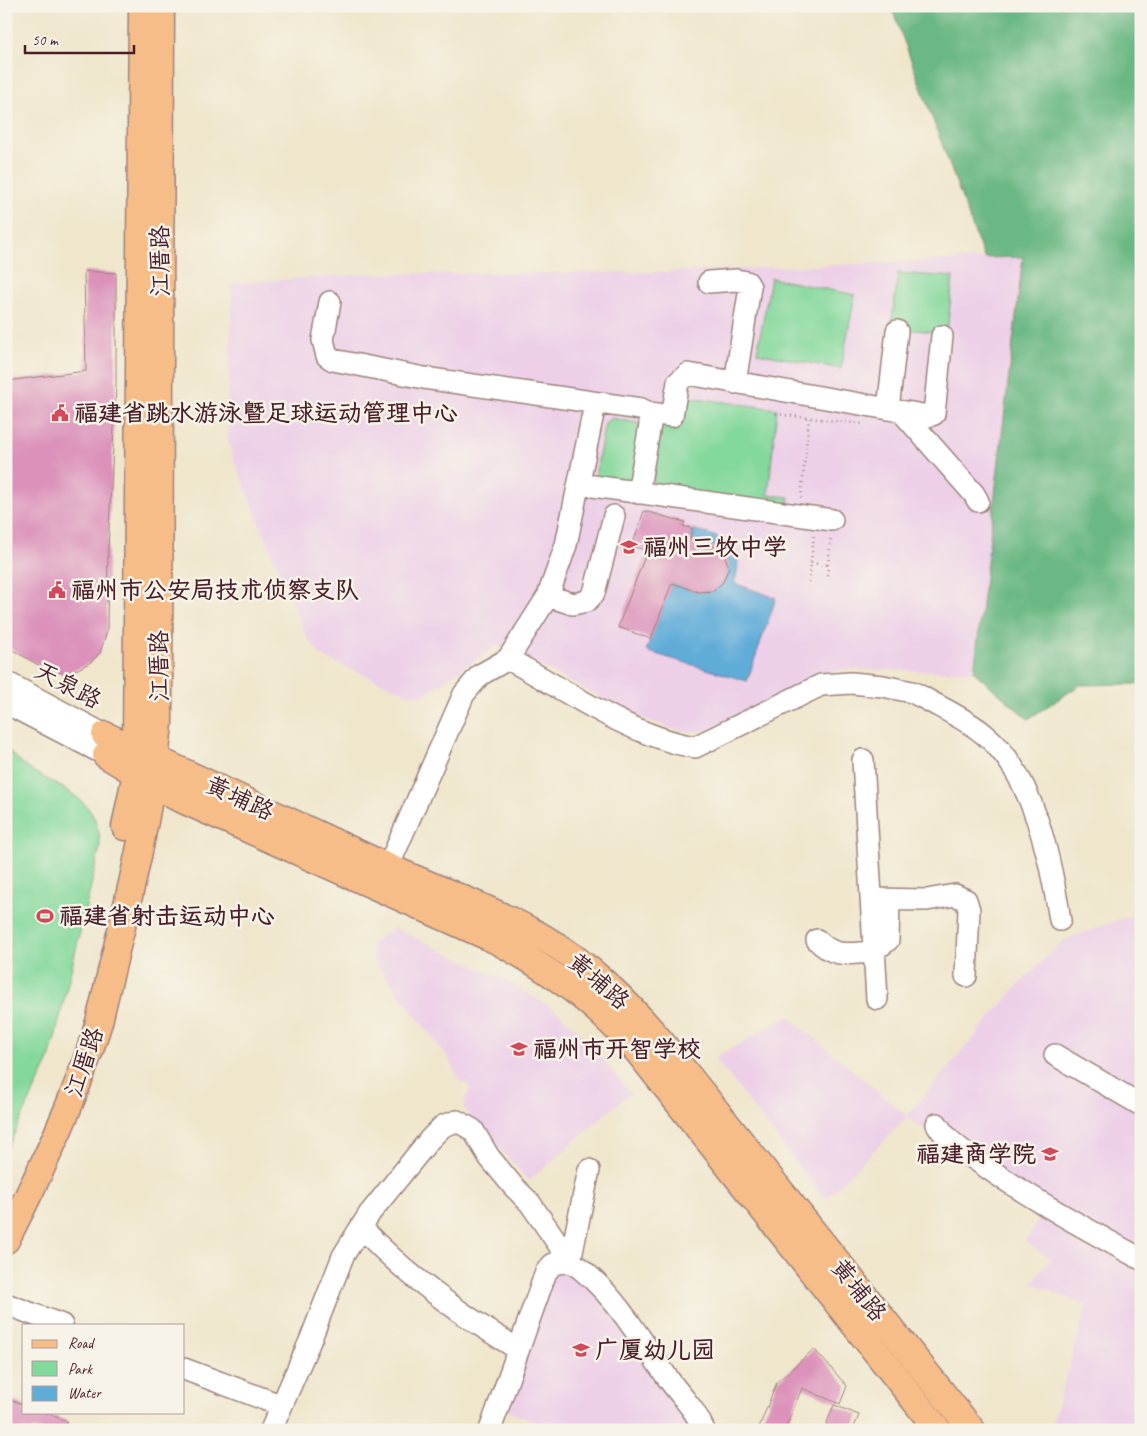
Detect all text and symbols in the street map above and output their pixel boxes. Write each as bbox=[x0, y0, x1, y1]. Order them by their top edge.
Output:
scale bar bbox=[25, 22, 134, 54]
text: 50 m bbox=[32, 31, 59, 50]
street label: 江厝路 bbox=[145, 225, 175, 297]
place label: 福建省跳水游泳暨足球运动管理中心 bbox=[74, 398, 458, 428]
public building icon: 福建省跳水游泳暨足球运动管理中心 bbox=[50, 403, 70, 423]
place label: 福州三牧中学 bbox=[643, 532, 787, 562]
school or university icon: 福州三牧中学 bbox=[619, 537, 639, 557]
place label: 福州市公安局技术侦察支队 bbox=[71, 575, 359, 605]
public building icon: 福州市公安局技术侦察支队 bbox=[47, 580, 67, 600]
street label: 江厝路 bbox=[144, 630, 174, 702]
street label: 天泉路 bbox=[29, 655, 107, 715]
street label: 黄埔路 bbox=[201, 769, 279, 827]
place label: 福建省射击运动中心 bbox=[59, 901, 275, 931]
sports icon: 福建省射击运动中心 bbox=[35, 906, 55, 926]
street label: 黄埔路 bbox=[562, 946, 636, 1016]
street label: 江厝路 bbox=[58, 1023, 110, 1101]
place label: 福州市开智学校 bbox=[533, 1034, 701, 1064]
school or university icon: 福州市开智学校 bbox=[509, 1039, 529, 1059]
place label: 福建商学院 bbox=[916, 1139, 1036, 1169]
school or university icon: 福建商学院 bbox=[1040, 1144, 1060, 1164]
street label: 黄埔路 bbox=[825, 1253, 893, 1327]
legend bbox=[22, 1324, 185, 1414]
text: Road bbox=[68, 1334, 95, 1353]
place label: 广厦幼儿园 bbox=[595, 1335, 715, 1365]
school or university icon: 广厦幼儿园 bbox=[571, 1340, 591, 1360]
text: Park bbox=[68, 1360, 93, 1379]
text: Water bbox=[68, 1384, 102, 1403]

